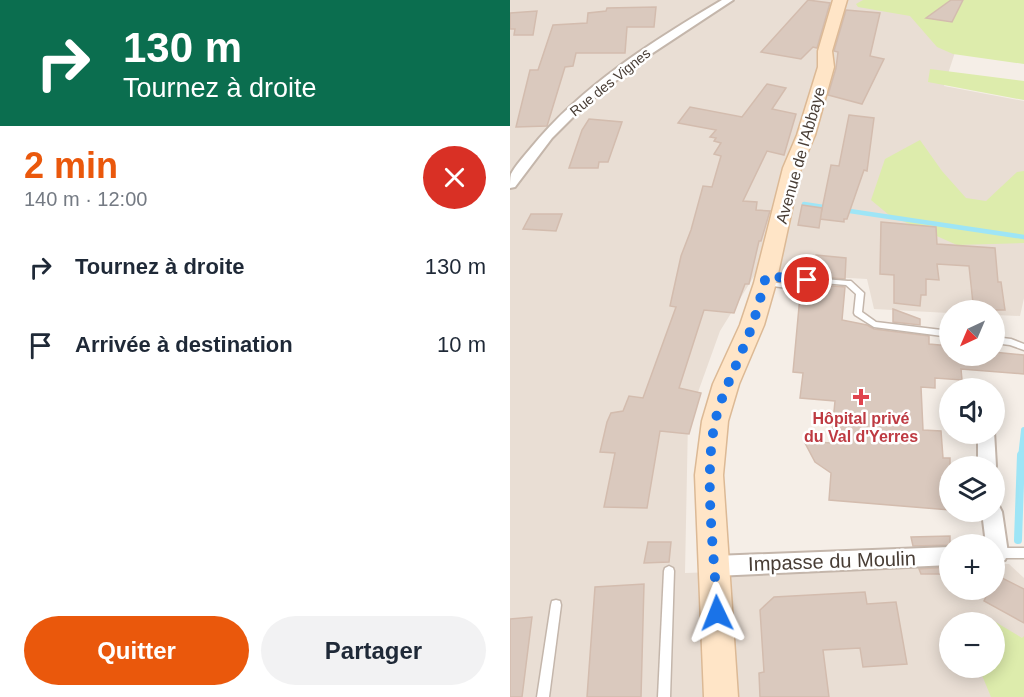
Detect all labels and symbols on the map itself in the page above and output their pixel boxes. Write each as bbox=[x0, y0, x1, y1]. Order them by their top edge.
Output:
street label: Rue des Vignes bbox=[567, 45, 653, 119]
street label: Avenue de l'Abbaye bbox=[773, 85, 828, 226]
pin bbox=[781, 254, 832, 305]
north arrow bbox=[939, 300, 1005, 366]
marker: Hôpital privé du Val d'Yerres bbox=[852, 388, 870, 406]
place label: Hôpital privé du Val d'Yerres bbox=[804, 410, 918, 445]
street label: Impasse du Moulin bbox=[748, 547, 916, 575]
position arrow bbox=[685, 581, 749, 645]

